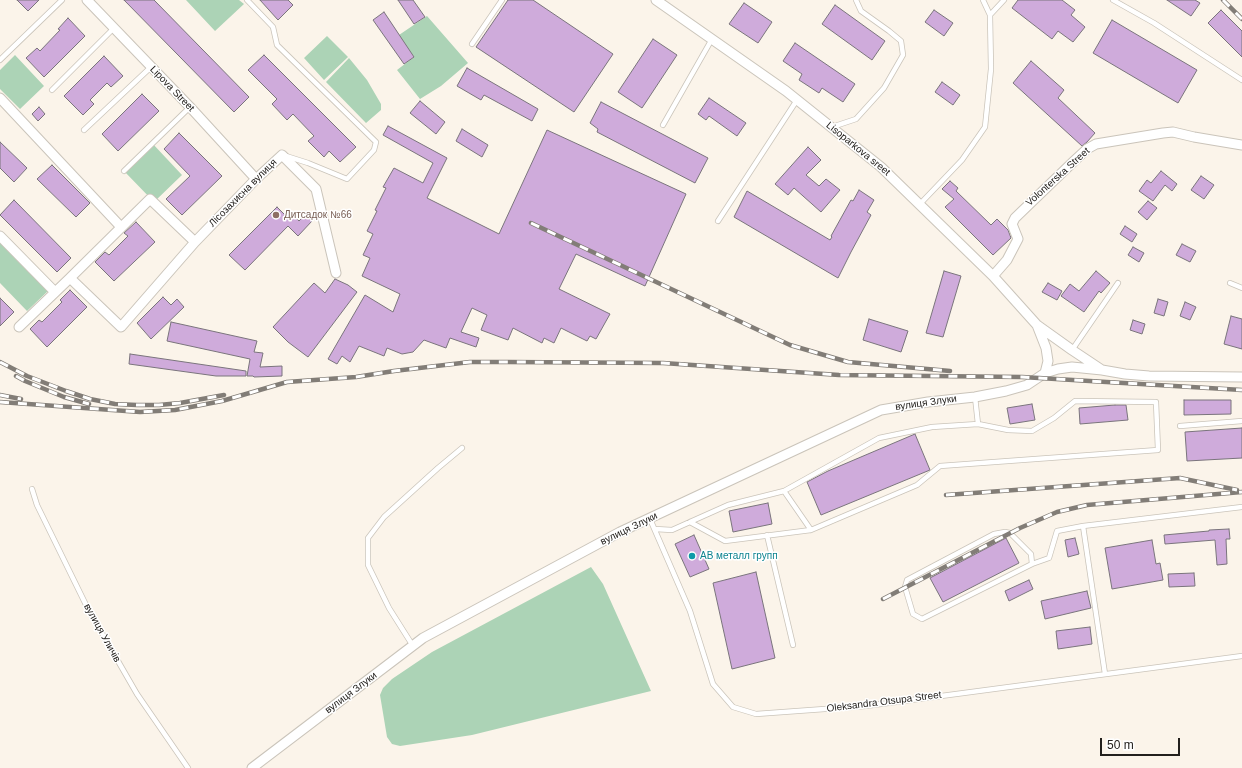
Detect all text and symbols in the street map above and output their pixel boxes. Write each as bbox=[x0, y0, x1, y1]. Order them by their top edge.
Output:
street label: Lipova Street bbox=[147, 64, 197, 114]
street label: Lisoparkova sreet bbox=[824, 120, 892, 178]
street label: Volonterska Street bbox=[1024, 145, 1092, 209]
street label: Лісозахисна вулиця bbox=[206, 156, 280, 230]
place label: Дитсадок №66 bbox=[284, 209, 352, 221]
marker: Дитсадок №66 bbox=[271, 210, 281, 220]
street label: вулиця Злуки bbox=[894, 393, 958, 413]
street label: вулиця Злуки bbox=[598, 510, 660, 548]
place label: АВ металл групп bbox=[700, 550, 778, 562]
marker: АВ металл групп bbox=[687, 551, 697, 561]
street label: вулиця Уличів bbox=[81, 602, 123, 664]
street label: вулиця Злуки bbox=[323, 670, 379, 716]
street label: Oleksandra Otsupa Street bbox=[826, 689, 942, 715]
scale bar bbox=[1102, 730, 1182, 756]
text: 50 m bbox=[1107, 738, 1134, 752]

